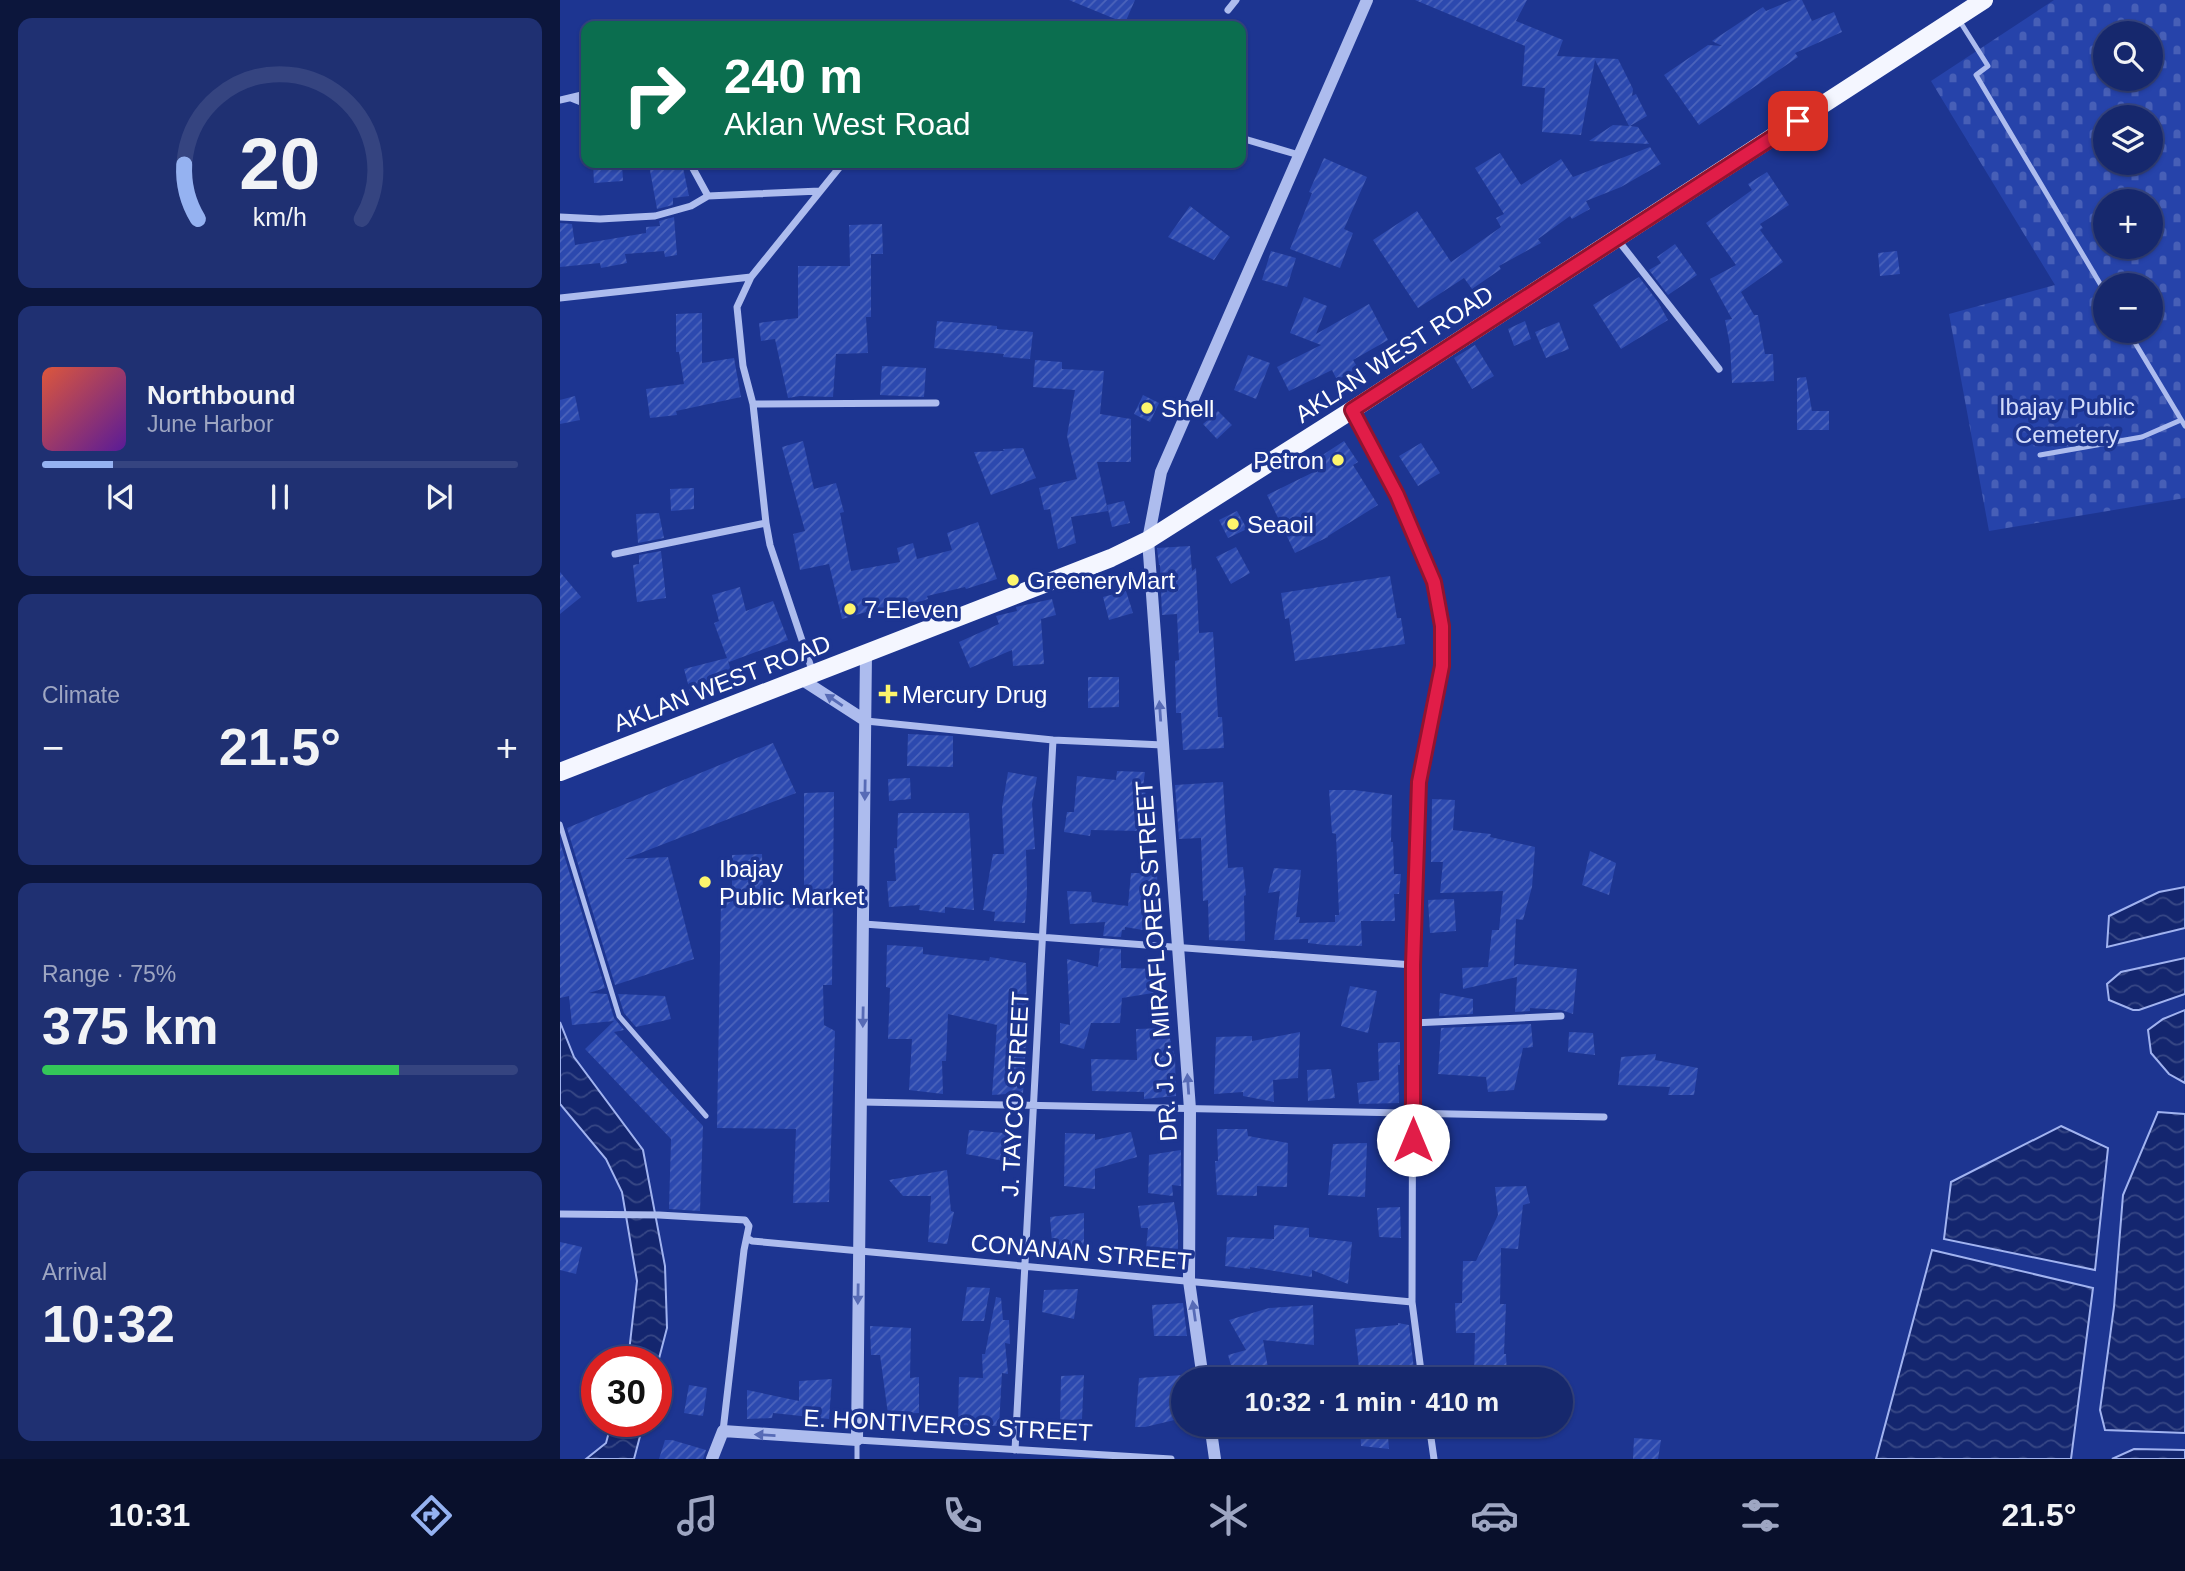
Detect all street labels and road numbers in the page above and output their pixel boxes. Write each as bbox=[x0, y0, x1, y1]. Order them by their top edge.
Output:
street label: AKLAN WEST ROAD bbox=[1290, 280, 1498, 428]
street label: AKLAN WEST ROAD bbox=[610, 629, 834, 737]
street label: DR. J. C. MIRAFLORES STREET bbox=[1130, 779, 1182, 1142]
street label: J. TAYCO STREET bbox=[996, 990, 1034, 1197]
street label: CONANAN STREET bbox=[970, 1229, 1193, 1275]
street label: E. HONTIVEROS STREET bbox=[803, 1404, 1094, 1446]

